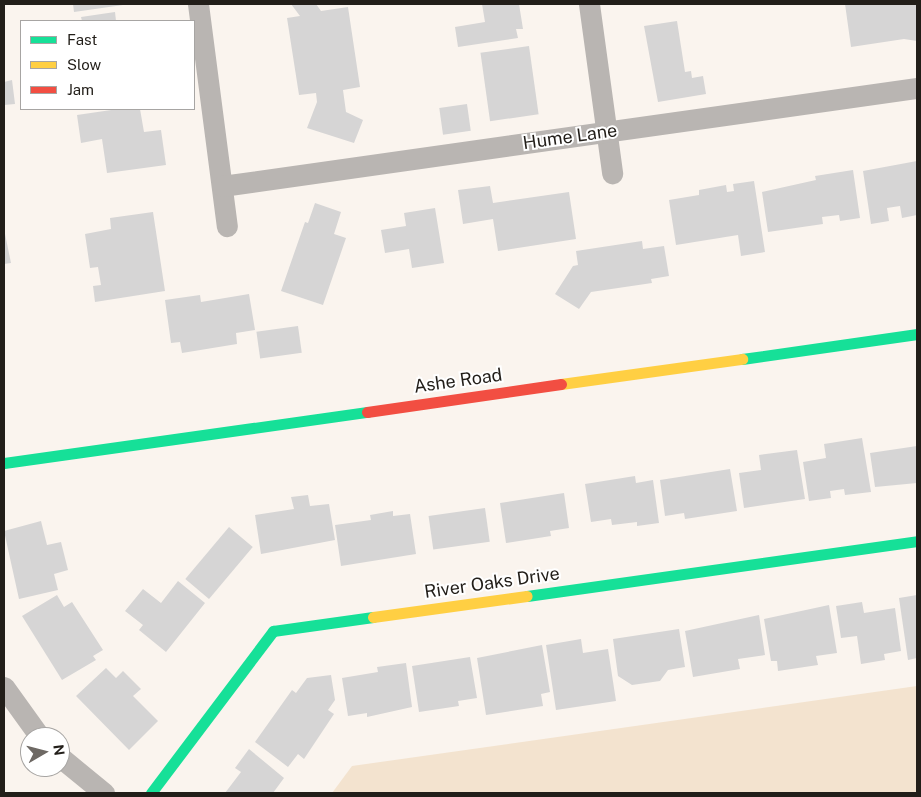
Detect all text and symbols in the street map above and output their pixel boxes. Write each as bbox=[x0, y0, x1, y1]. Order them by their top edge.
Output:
legend bbox=[20, 20, 195, 110]
text: Fast bbox=[67, 31, 97, 48]
text: Slow bbox=[67, 56, 101, 73]
text: Jam bbox=[67, 81, 94, 98]
street label: Hume Lane bbox=[521, 120, 619, 154]
street label: Ashe Road bbox=[412, 364, 504, 398]
street label: River Oaks Drive bbox=[423, 563, 561, 603]
north arrow bbox=[20, 727, 70, 777]
text: N bbox=[50, 744, 68, 757]

